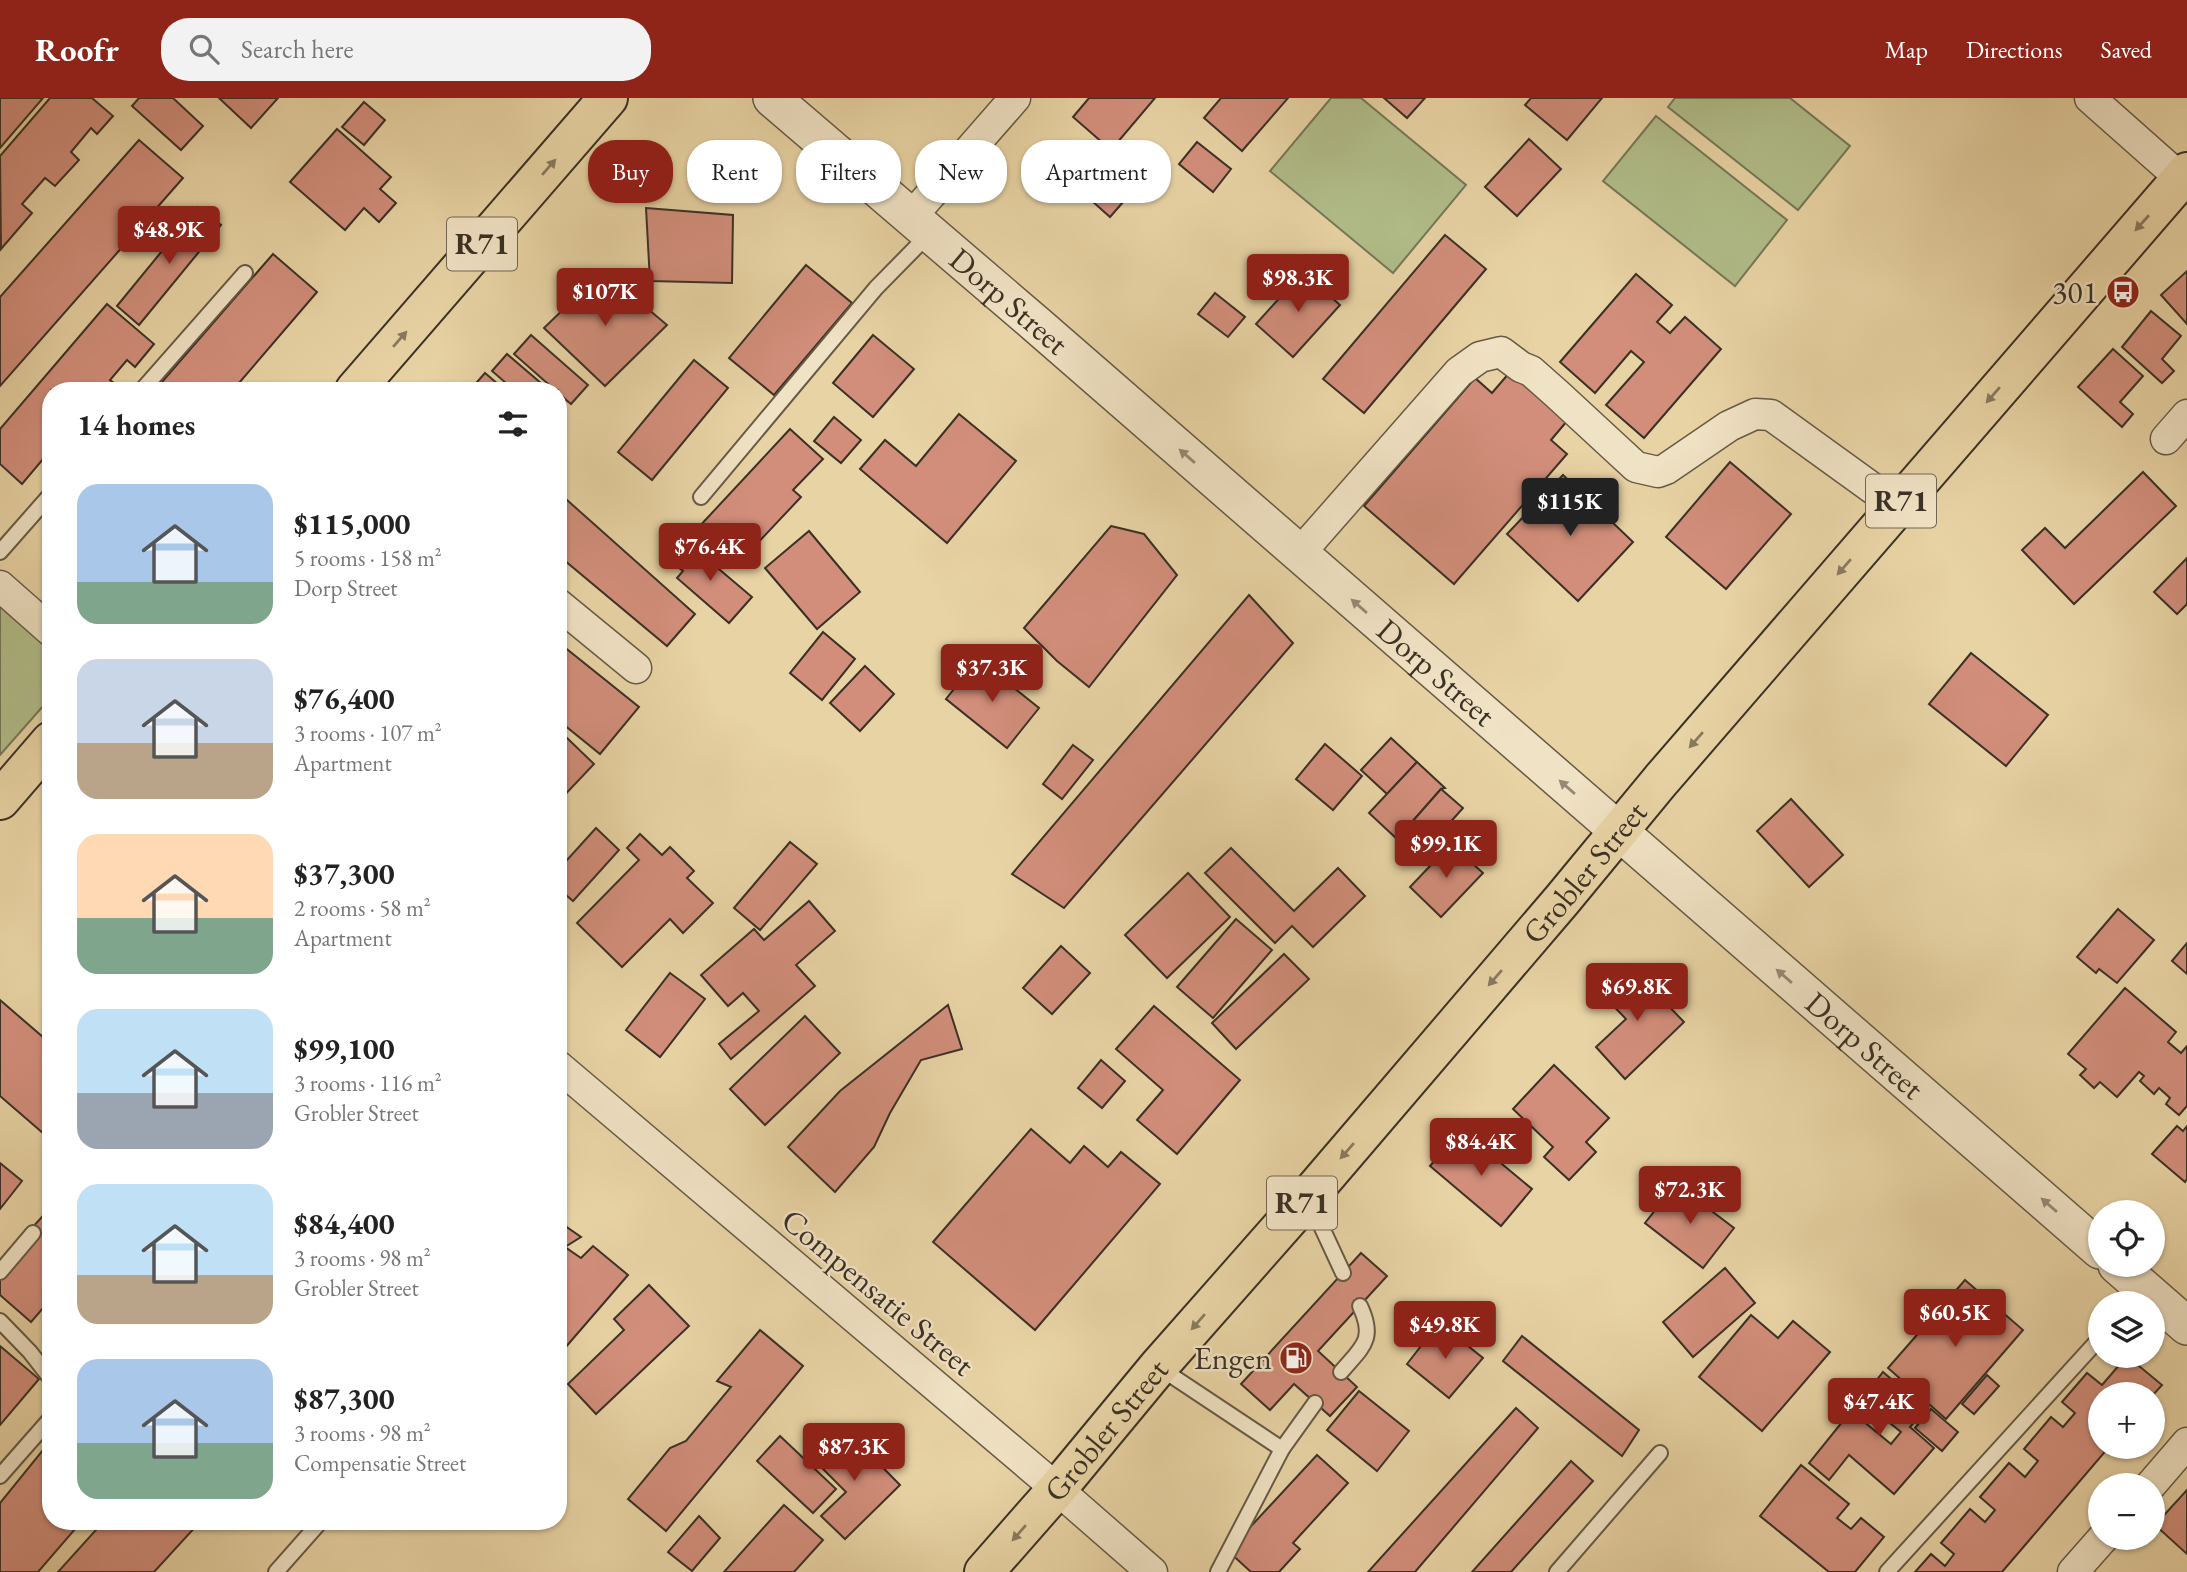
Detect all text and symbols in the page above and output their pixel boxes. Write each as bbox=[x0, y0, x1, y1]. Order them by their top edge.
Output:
search box bbox=[161, 18, 651, 81]
text: Roofr bbox=[35, 28, 119, 71]
icon: search bbox=[185, 30, 223, 68]
text: Search here bbox=[241, 32, 354, 66]
text: Map bbox=[1885, 34, 1928, 65]
text: Directions bbox=[1966, 34, 2063, 65]
text: Saved bbox=[2101, 34, 2152, 65]
chip: Buy bbox=[588, 140, 673, 203]
chip: Rent bbox=[687, 140, 782, 203]
chip: Filters bbox=[796, 140, 901, 203]
chip: New bbox=[915, 140, 1007, 203]
chip: Apartment bbox=[1021, 140, 1171, 203]
one-way arrow bbox=[541, 158, 556, 175]
pin: $48.9K bbox=[112, 206, 226, 266]
text: $48.9K bbox=[134, 214, 204, 244]
one-way arrow bbox=[2134, 214, 2150, 231]
road number: R71 bbox=[447, 218, 517, 270]
street label: Dorp Street bbox=[941, 238, 1077, 364]
pin: $98.3K bbox=[1241, 254, 1355, 314]
text: $98.3K bbox=[1263, 262, 1333, 292]
pin: $107K bbox=[556, 268, 654, 328]
place label: 301 bbox=[2052, 271, 2098, 313]
bus stop icon: 301 bbox=[2104, 273, 2142, 311]
text: $107K bbox=[573, 276, 637, 306]
one-way arrow bbox=[392, 330, 407, 347]
one-way arrow bbox=[1985, 386, 2001, 404]
text: 14 homes bbox=[77, 405, 195, 444]
icon: filters bbox=[494, 405, 532, 443]
one-way arrow bbox=[1178, 448, 1196, 464]
road number: R71 bbox=[1866, 474, 1936, 528]
pin: $115K bbox=[1521, 478, 1619, 538]
text: $115K bbox=[1538, 486, 1602, 516]
text: $115,000 bbox=[294, 504, 410, 543]
icon: home bbox=[133, 512, 217, 596]
pin: $76.4K bbox=[653, 524, 767, 583]
text: $76.4K bbox=[675, 531, 745, 561]
text: 5 rooms · 158 m² bbox=[294, 543, 442, 573]
one-way arrow bbox=[1837, 559, 1852, 576]
text: Dorp Street bbox=[294, 573, 397, 603]
one-way arrow bbox=[1350, 599, 1367, 614]
street label: Dorp Street bbox=[1368, 609, 1504, 735]
pin: $37.3K bbox=[935, 644, 1049, 704]
text: $37.3K bbox=[957, 652, 1027, 682]
text: $76,400 bbox=[294, 679, 395, 718]
icon: home bbox=[133, 687, 217, 771]
text: 3 rooms · 107 m² bbox=[294, 718, 442, 748]
one-way arrow bbox=[1689, 731, 1704, 748]
text: Apartment bbox=[294, 748, 392, 778]
one-way arrow bbox=[1559, 780, 1576, 796]
street label: Grobler Street bbox=[1513, 792, 1656, 953]
pin: $99.1K bbox=[1389, 820, 1503, 880]
text: $99.1K bbox=[1411, 828, 1481, 858]
text: $37,300 bbox=[294, 854, 395, 893]
icon: home bbox=[133, 862, 217, 946]
text: 2 rooms · 58 m² bbox=[294, 893, 431, 923]
text: Apartment bbox=[294, 923, 392, 953]
pin: $69.8K bbox=[1580, 964, 1694, 1023]
one-way arrow bbox=[1487, 969, 1503, 987]
one-way arrow bbox=[1776, 969, 1793, 984]
text: $69.8K bbox=[1602, 971, 1672, 1001]
street label: Dorp Street bbox=[1796, 982, 1933, 1108]
text: $99,100 bbox=[294, 1029, 395, 1068]
icon: home bbox=[133, 1037, 217, 1121]
text: 3 rooms · 116 m² bbox=[294, 1068, 442, 1098]
text: Grobler Street bbox=[294, 1098, 419, 1128]
pin: $84.4K bbox=[1424, 1118, 1538, 1178]
text: $84.4K bbox=[1446, 1126, 1516, 1156]
one-way arrow bbox=[1339, 1142, 1355, 1160]
pin: $72.3K bbox=[1633, 1166, 1747, 1226]
text: $72.3K bbox=[1655, 1174, 1725, 1204]
road number: R71 bbox=[1267, 1176, 1337, 1230]
one-way arrow bbox=[2040, 1198, 2057, 1213]
street label: Compensatie Street bbox=[773, 1199, 983, 1385]
map controls bbox=[2088, 1200, 2165, 1550]
button: locate bbox=[2088, 1200, 2165, 1277]
text: $84,400 bbox=[294, 1204, 395, 1243]
icon: home bbox=[133, 1212, 217, 1296]
text: 3 rooms · 98 m² bbox=[294, 1243, 431, 1273]
text: Grobler Street bbox=[294, 1273, 419, 1303]
pin: $60.5K bbox=[1898, 1290, 2012, 1349]
button: layers bbox=[2088, 1291, 2165, 1368]
text: $60.5K bbox=[1920, 1297, 1990, 1327]
pin: $49.8K bbox=[1388, 1302, 1502, 1361]
text: $49.8K bbox=[1410, 1309, 1480, 1339]
one-way arrow bbox=[1190, 1313, 1206, 1330]
place label: Engen bbox=[1194, 1337, 1272, 1379]
fuel station icon: Engen bbox=[1277, 1339, 1315, 1377]
street label: Grobler Street bbox=[1034, 1350, 1177, 1510]
pin: $47.4K bbox=[1822, 1378, 1936, 1438]
text: $87,300 bbox=[294, 1379, 395, 1418]
button: + bbox=[2088, 1382, 2165, 1459]
text: $47.4K bbox=[1844, 1386, 1914, 1416]
icon: home bbox=[133, 1387, 217, 1471]
text: 3 rooms · 98 m² bbox=[294, 1418, 431, 1448]
pin: $87.3K bbox=[797, 1424, 911, 1483]
text: $87.3K bbox=[819, 1431, 889, 1461]
text: Compensatie Street bbox=[294, 1448, 466, 1478]
button: − bbox=[2088, 1473, 2165, 1550]
one-way arrow bbox=[1011, 1524, 1027, 1542]

